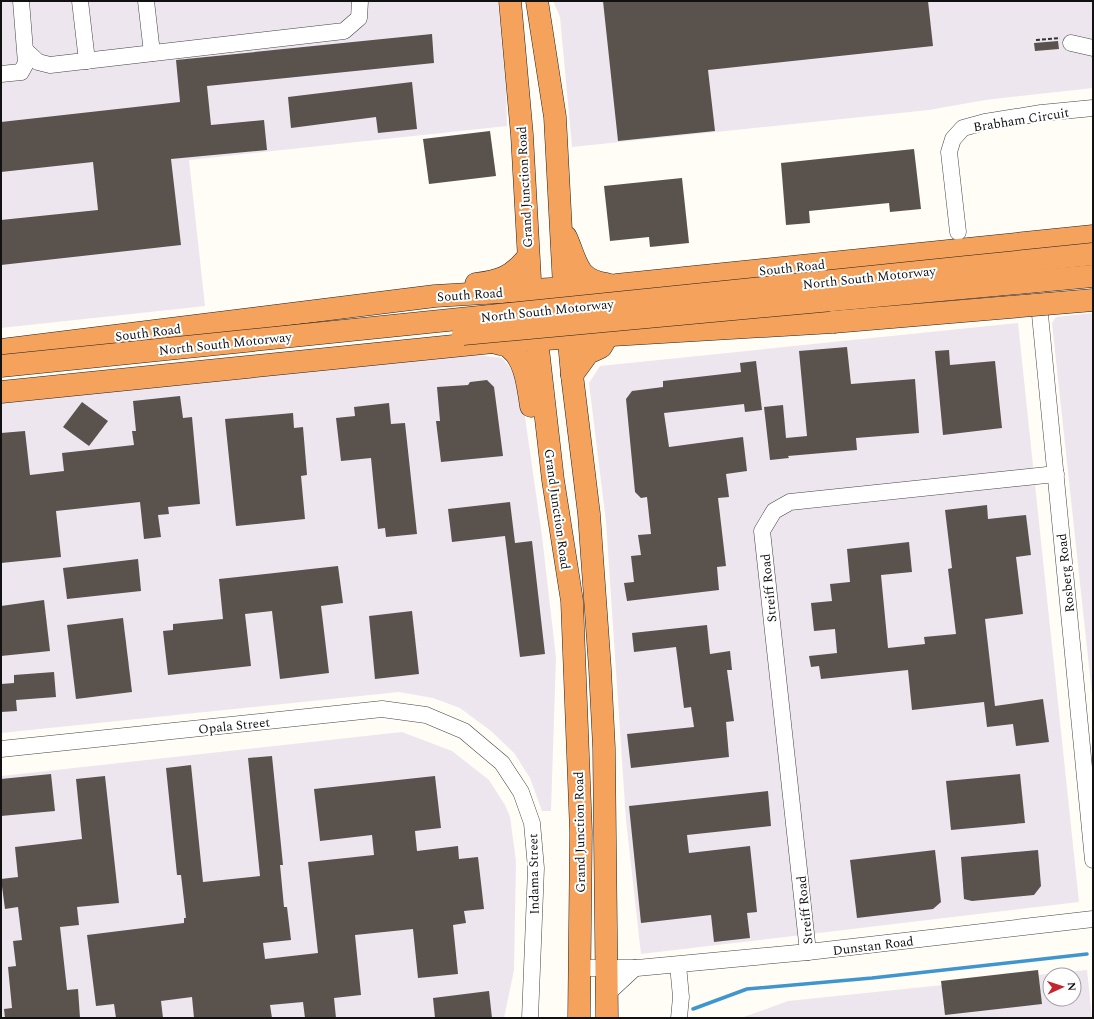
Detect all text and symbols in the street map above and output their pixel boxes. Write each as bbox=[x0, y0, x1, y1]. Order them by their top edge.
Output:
street label: Brabham Circuit bbox=[972, 102, 1071, 137]
street label: Grand Junction Road bbox=[512, 126, 538, 248]
street label: South Road bbox=[758, 255, 826, 281]
street label: North South Motorway bbox=[802, 261, 937, 295]
street label: South Road bbox=[436, 283, 504, 307]
street label: North South Motorway bbox=[480, 294, 615, 328]
street label: South Road bbox=[114, 319, 182, 347]
street label: North South Motorway bbox=[158, 327, 293, 361]
street label: Grand Junction Road bbox=[539, 448, 575, 571]
street label: Rosberg Road bbox=[1052, 532, 1080, 614]
street label: Streiff Road bbox=[755, 553, 783, 623]
street label: Opala Street bbox=[197, 712, 271, 740]
street label: Grand Junction Road bbox=[569, 771, 591, 893]
street label: Indama Street bbox=[523, 833, 545, 915]
street label: Streiff Road bbox=[791, 875, 819, 945]
street label: Dunstan Road bbox=[831, 931, 915, 961]
north arrow bbox=[1042, 967, 1082, 1007]
text: N bbox=[1063, 982, 1080, 991]

